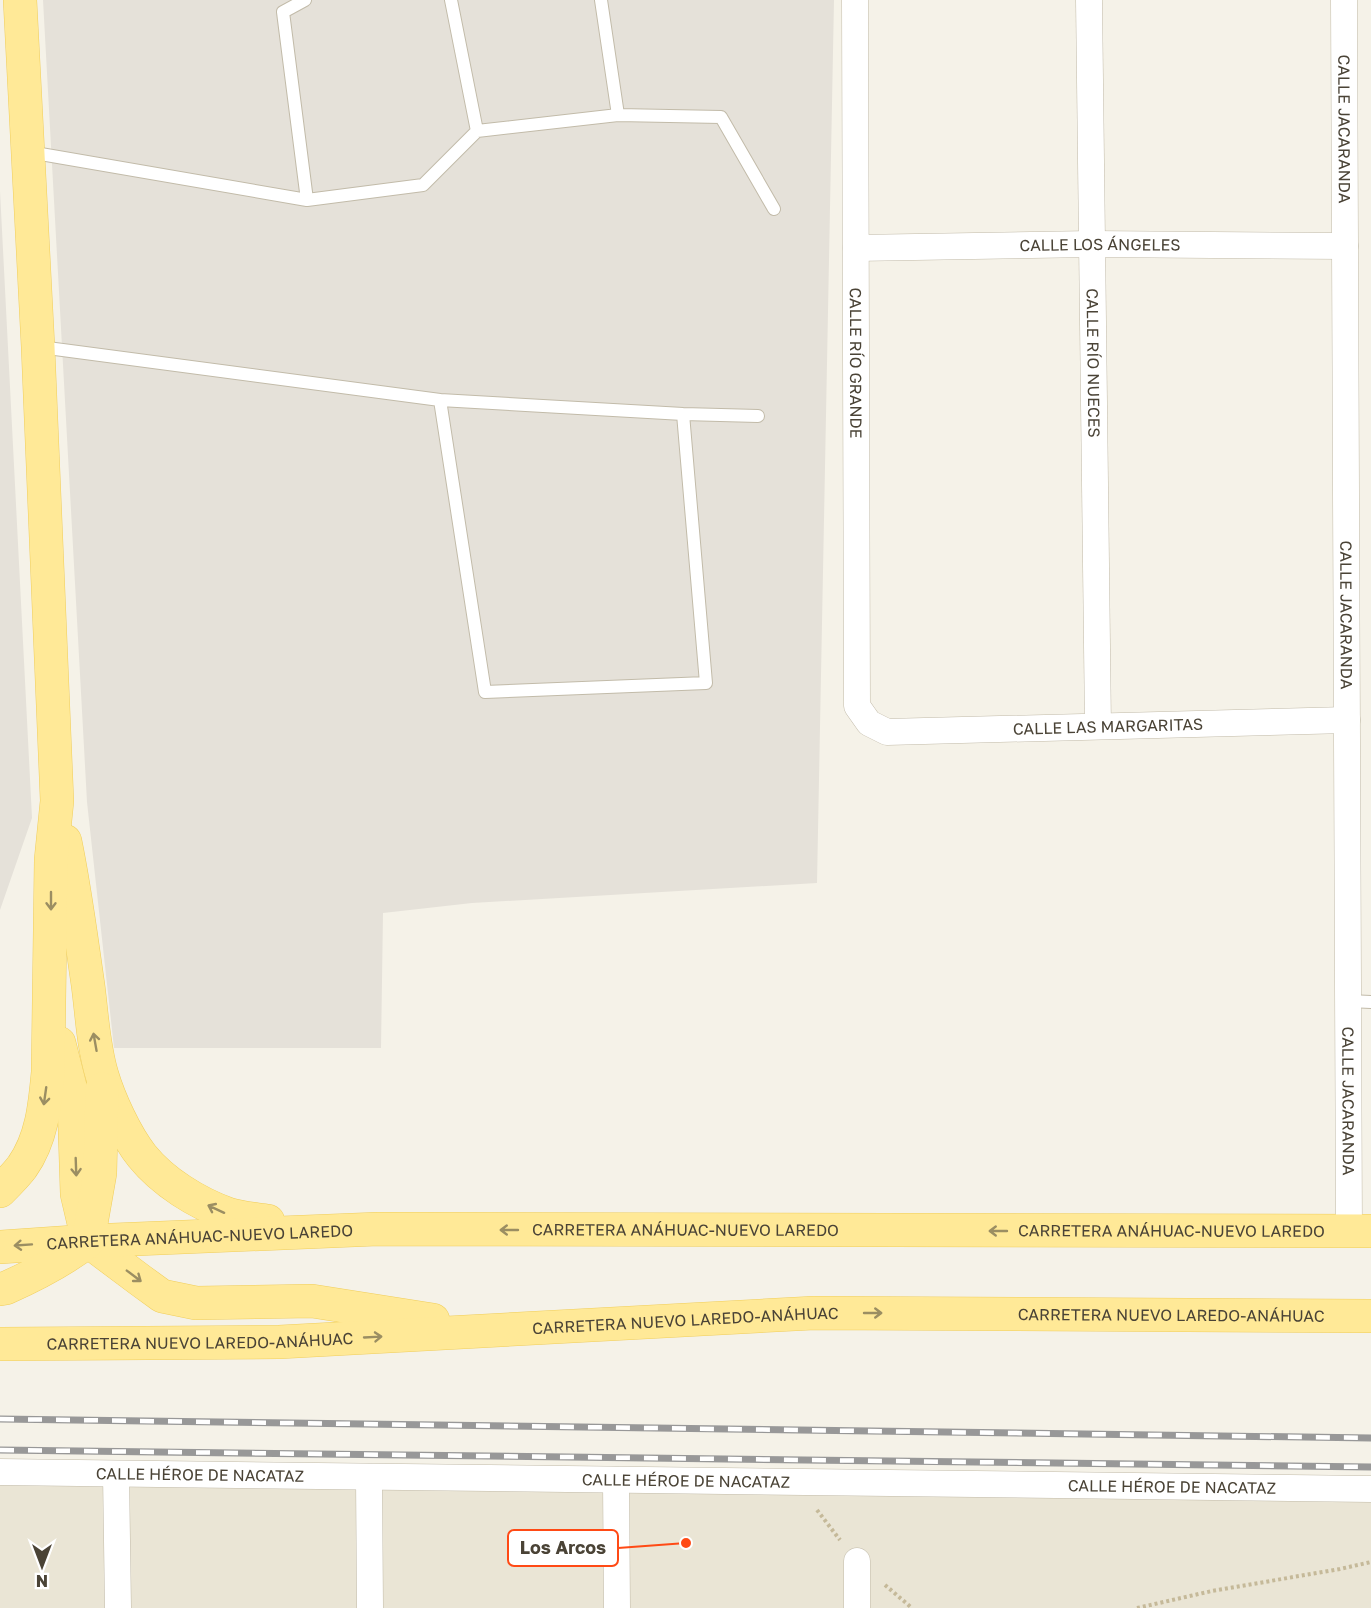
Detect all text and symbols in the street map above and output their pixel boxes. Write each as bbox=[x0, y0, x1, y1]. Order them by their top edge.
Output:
street label: CALLE JACARANDA bbox=[1334, 55, 1355, 204]
street label: CALLE LOS ÁNGELES bbox=[1019, 234, 1181, 255]
street label: CALLE RÍO GRANDE bbox=[846, 287, 866, 439]
street label: CALLE RÍO NUECES bbox=[1083, 288, 1104, 438]
street label: CALLE JACARANDA bbox=[1336, 541, 1357, 690]
street label: CALLE LAS MARGARITAS bbox=[1013, 714, 1203, 739]
one-way arrow bbox=[45, 891, 57, 911]
street label: CALLE JACARANDA bbox=[1338, 1027, 1359, 1176]
one-way arrow bbox=[90, 1033, 101, 1053]
one-way arrow bbox=[40, 1086, 51, 1105]
one-way arrow bbox=[71, 1157, 82, 1177]
one-way arrow bbox=[208, 1202, 226, 1214]
street label: CARRETERA ANÁHUAC-NUEVO LAREDO bbox=[532, 1219, 839, 1240]
street label: CARRETERA ANÁHUAC-NUEVO LAREDO bbox=[46, 1220, 353, 1254]
street label: CARRETERA ANÁHUAC-NUEVO LAREDO bbox=[1018, 1220, 1325, 1241]
one-way arrow bbox=[499, 1224, 519, 1236]
one-way arrow bbox=[988, 1225, 1008, 1237]
one-way arrow bbox=[14, 1240, 33, 1251]
one-way arrow bbox=[126, 1270, 142, 1282]
street label: CARRETERA NUEVO LAREDO-ANÁHUAC bbox=[532, 1303, 839, 1338]
street label: CARRETERA NUEVO LAREDO-ANÁHUAC bbox=[1018, 1304, 1325, 1326]
one-way arrow bbox=[862, 1307, 882, 1319]
street label: CARRETERA NUEVO LAREDO-ANÁHUAC bbox=[47, 1328, 354, 1354]
one-way arrow bbox=[363, 1331, 383, 1342]
street label: CALLE HÉROE DE NACATAZ bbox=[96, 1463, 304, 1486]
street label: CALLE HÉROE DE NACATAZ bbox=[582, 1469, 790, 1492]
street label: CALLE HÉROE DE NACATAZ bbox=[1068, 1475, 1276, 1498]
callout: Los Arcos bbox=[508, 1530, 618, 1566]
north arrow bbox=[12, 1536, 72, 1596]
text: Los Arcos bbox=[520, 1536, 606, 1558]
text: N bbox=[36, 1571, 48, 1591]

